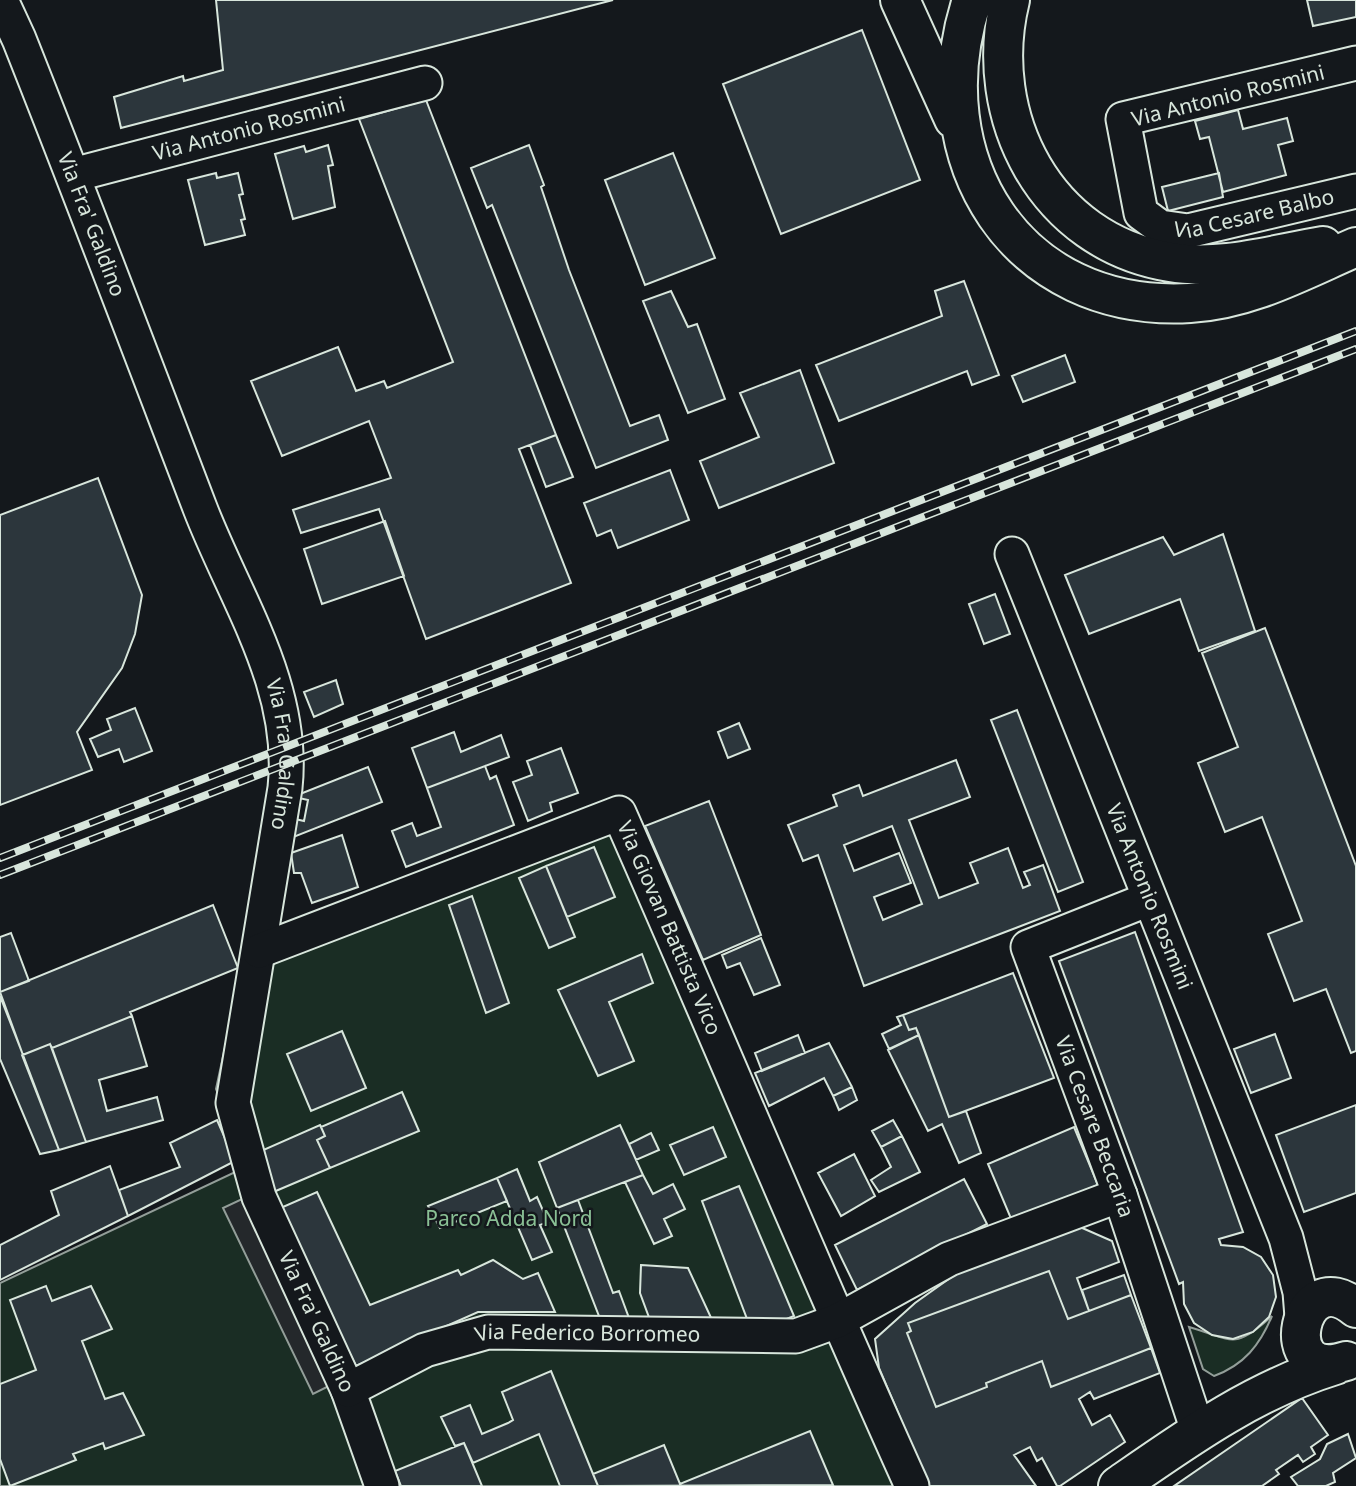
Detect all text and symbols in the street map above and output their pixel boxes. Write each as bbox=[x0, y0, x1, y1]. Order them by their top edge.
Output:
street label: Via Antonio Rosmini bbox=[1128, 58, 1327, 133]
street label: Via Antonio Rosmini bbox=[150, 89, 348, 167]
street label: Via Fra' Galdino bbox=[52, 148, 133, 300]
street label: Via Cesare Balbo bbox=[1172, 182, 1337, 244]
street label: Via Fra' Galdino bbox=[260, 675, 301, 832]
street label: Via Antonio Rosmini bbox=[1100, 799, 1200, 993]
street label: Via Giovan Battista Vico bbox=[611, 816, 729, 1039]
street label: Via Cesare Beccaria bbox=[1049, 1032, 1141, 1221]
park label: Parco Adda Nord bbox=[425, 1204, 593, 1232]
street label: Via Fra' Galdino bbox=[273, 1246, 362, 1396]
street label: Via Federico Borromeo bbox=[471, 1317, 701, 1348]

